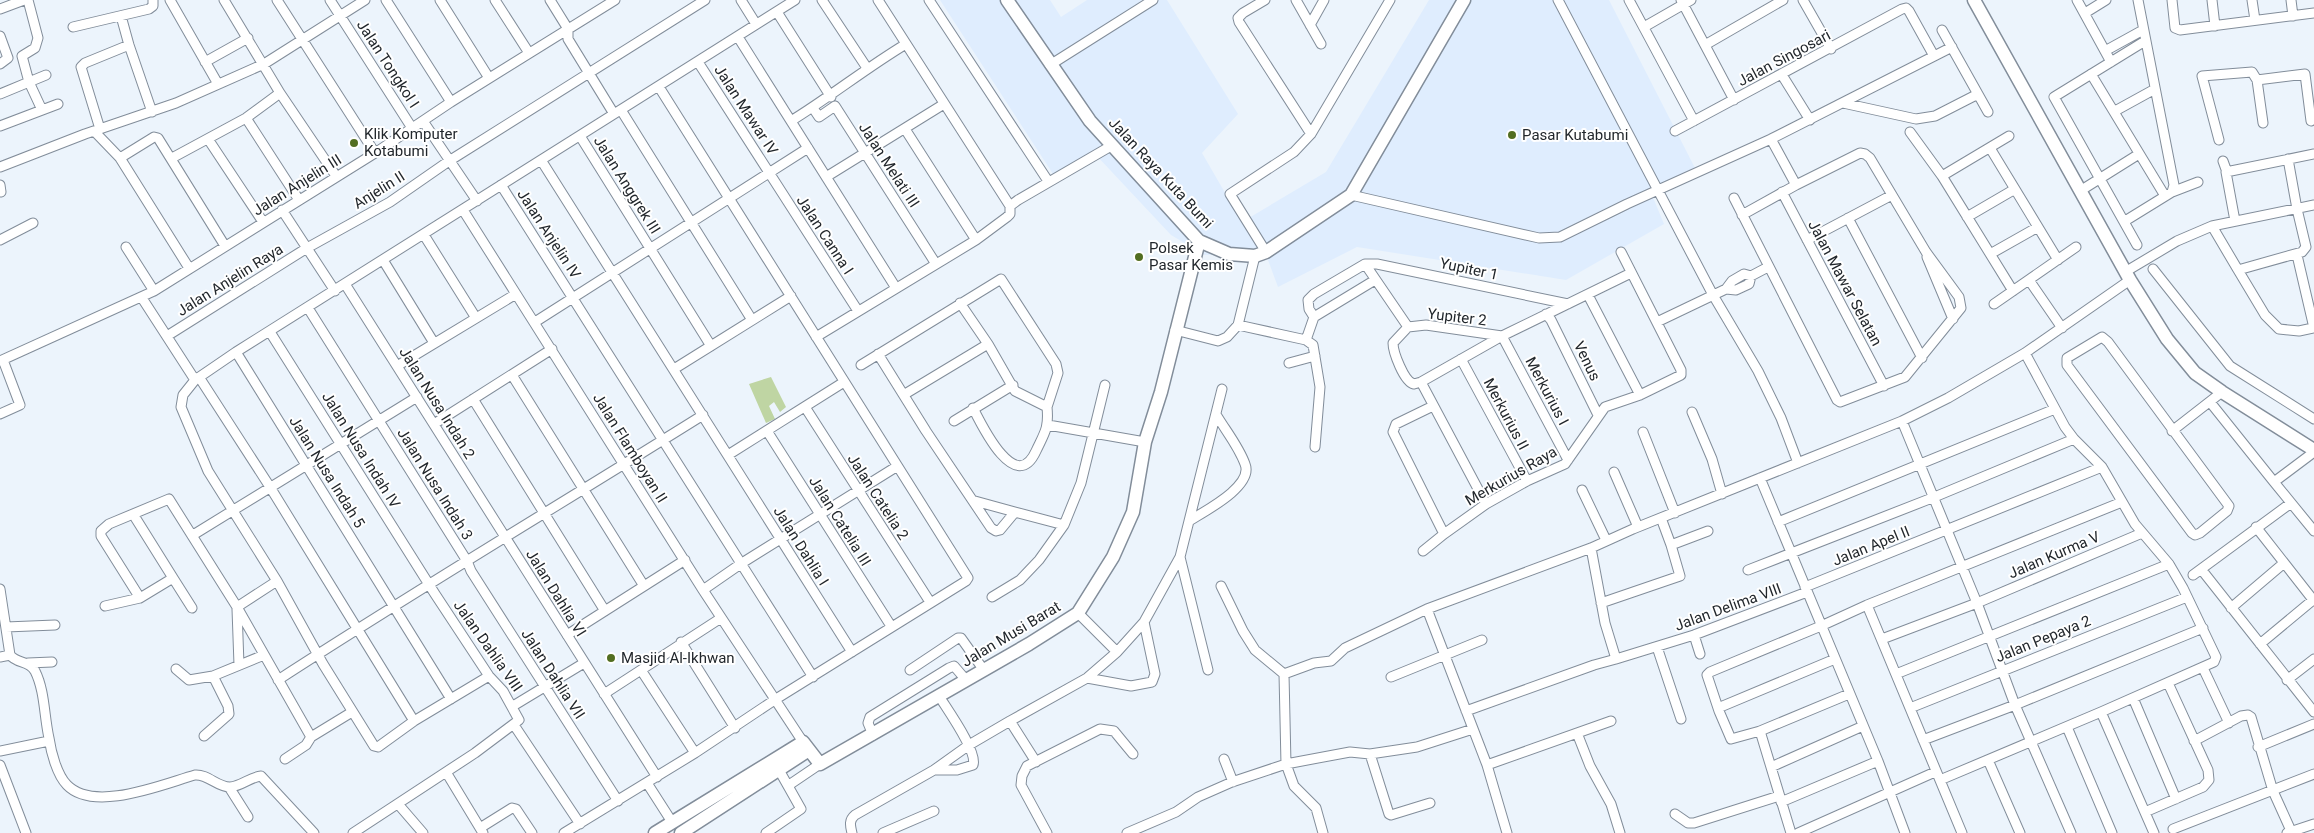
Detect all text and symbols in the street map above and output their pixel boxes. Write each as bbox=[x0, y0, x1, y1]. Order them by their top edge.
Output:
street label: Jalan Tongkol I bbox=[353, 17, 423, 111]
street label: Jalan Singosari bbox=[1734, 26, 1834, 90]
street label: Jalan Mawar IV bbox=[710, 62, 782, 159]
street label: Jalan Raya Kuta Bumi bbox=[1105, 114, 1217, 232]
street label: Jalan Melati III bbox=[855, 119, 923, 211]
place label: Klik Komputer Kotabumi bbox=[364, 125, 458, 160]
place label: Pasar Kutabumi bbox=[1522, 126, 1628, 144]
marker: Pasar Kutabumi bbox=[1506, 129, 1518, 141]
street label: Jalan Anggrek III bbox=[590, 133, 664, 237]
marker: Klik Komputer Kotabumi bbox=[348, 137, 360, 149]
street label: Jalan Anjelin III bbox=[249, 150, 345, 220]
street label: Anjelin II bbox=[350, 167, 408, 213]
street label: Jalan Anjelin IV bbox=[513, 186, 585, 282]
street label: Jalan Canna I bbox=[793, 192, 857, 278]
street label: Jalan Mawar Selatan bbox=[1804, 217, 1886, 349]
place label: Polsek Pasar Kemis bbox=[1149, 239, 1233, 274]
street label: Jalan Anjelin Raya bbox=[174, 240, 286, 320]
marker: Polsek Pasar Kemis bbox=[1133, 251, 1145, 263]
street label: Yupiter 1 bbox=[1438, 254, 1500, 284]
street label: Yupiter 2 bbox=[1427, 304, 1487, 330]
street label: Venus bbox=[1570, 338, 1604, 384]
street label: Jalan Nusa Indah 2 bbox=[395, 344, 479, 462]
street label: Merkurius I bbox=[1522, 354, 1572, 428]
street label: Merkurius II bbox=[1480, 375, 1532, 453]
street label: Jalan Nusa Indah IV bbox=[318, 389, 404, 512]
street label: Jalan Flamboyan II bbox=[589, 390, 671, 506]
street label: Jalan Nusa Indah 5 bbox=[285, 413, 369, 531]
street label: Jalan Nusa Indah 3 bbox=[393, 425, 477, 543]
street label: Merkurius Raya bbox=[1462, 442, 1560, 510]
street label: Jalan Catelia 2 bbox=[844, 451, 912, 543]
street label: Jalan Catelia III bbox=[805, 473, 875, 569]
street label: Jalan Dahlia I bbox=[770, 503, 832, 589]
street label: Jalan Apel II bbox=[1830, 522, 1912, 570]
street label: Jalan Kurma V bbox=[2006, 528, 2103, 582]
street label: Jalan Dahlia VI bbox=[522, 546, 590, 640]
street label: Jalan Delima VIII bbox=[1672, 579, 1784, 635]
street label: Jalan Dahlia VIII bbox=[450, 597, 526, 695]
street label: Jalan Musi Barat bbox=[958, 597, 1064, 671]
street label: Jalan Pepaya 2 bbox=[1993, 612, 2093, 666]
street label: Jalan Dahlia VII bbox=[517, 626, 589, 722]
place label: Masjid Al-Ikhwan bbox=[621, 649, 735, 667]
marker: Masjid Al-Ikhwan bbox=[605, 652, 617, 664]

